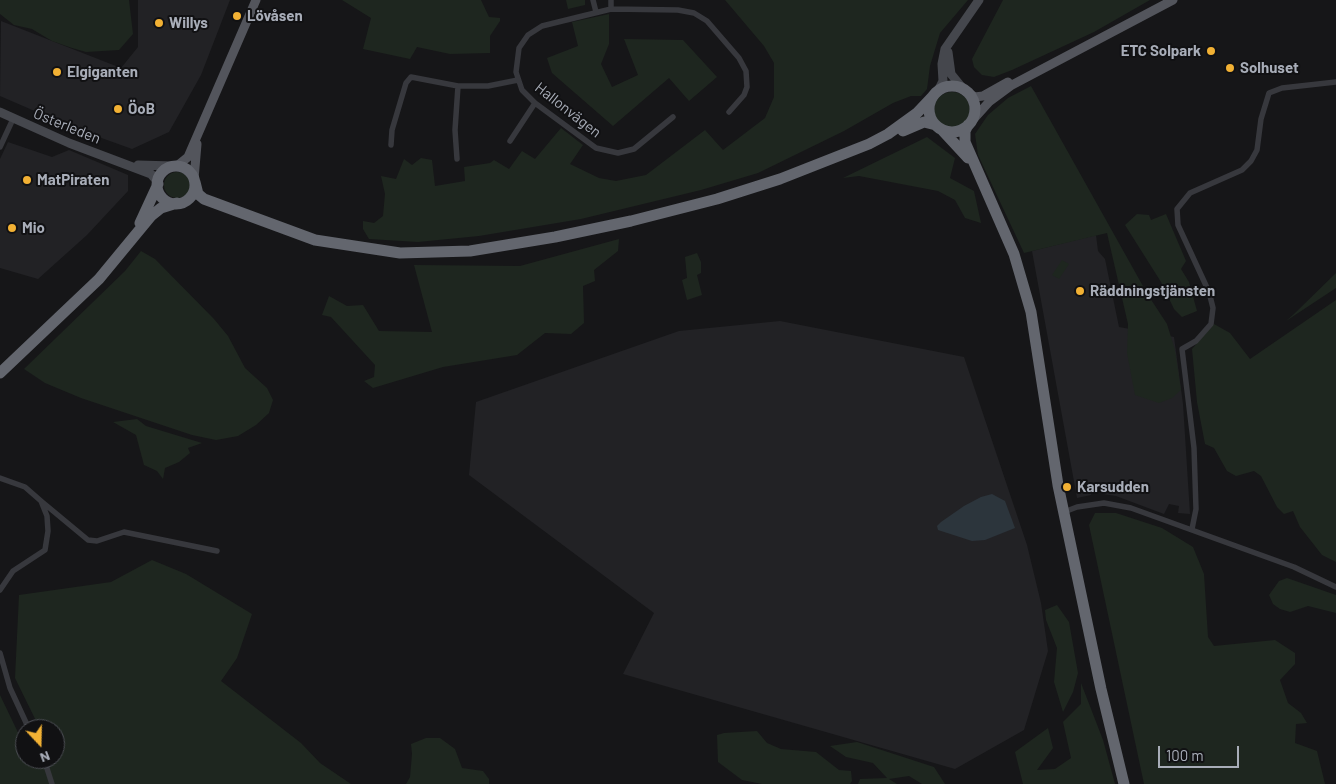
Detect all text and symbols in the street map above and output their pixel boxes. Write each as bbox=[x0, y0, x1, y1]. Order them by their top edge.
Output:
place label: Lövåsen bbox=[247, 7, 303, 25]
marker: Lövåsen bbox=[231, 10, 243, 22]
place label: Willys bbox=[169, 14, 208, 32]
marker: Willys bbox=[153, 17, 165, 29]
place label: ETC Solpark bbox=[1121, 42, 1201, 60]
marker: ETC Solpark bbox=[1205, 45, 1217, 57]
place label: Solhuset bbox=[1240, 59, 1299, 77]
marker: Solhuset bbox=[1224, 62, 1236, 74]
place label: Elgiganten bbox=[67, 63, 138, 81]
marker: Elgiganten bbox=[51, 66, 63, 78]
street label: Hallonvägen bbox=[531, 79, 605, 141]
place label: ÖoB bbox=[128, 100, 155, 118]
marker: ÖoB bbox=[112, 103, 124, 115]
street label: Österleden bbox=[31, 104, 103, 148]
place label: MatPiraten bbox=[37, 171, 109, 189]
marker: MatPiraten bbox=[21, 174, 33, 186]
place label: Mio bbox=[22, 219, 45, 237]
marker: Mio bbox=[6, 222, 18, 234]
place label: Räddningstjänsten bbox=[1090, 282, 1215, 300]
marker: Räddningstjänsten bbox=[1074, 285, 1086, 297]
place label: Karsudden bbox=[1077, 478, 1149, 496]
marker: Karsudden bbox=[1061, 481, 1073, 493]
north arrow bbox=[15, 719, 65, 769]
scale bar bbox=[1161, 736, 1242, 768]
text: 100 m bbox=[1166, 746, 1204, 764]
text: N bbox=[38, 748, 53, 767]

